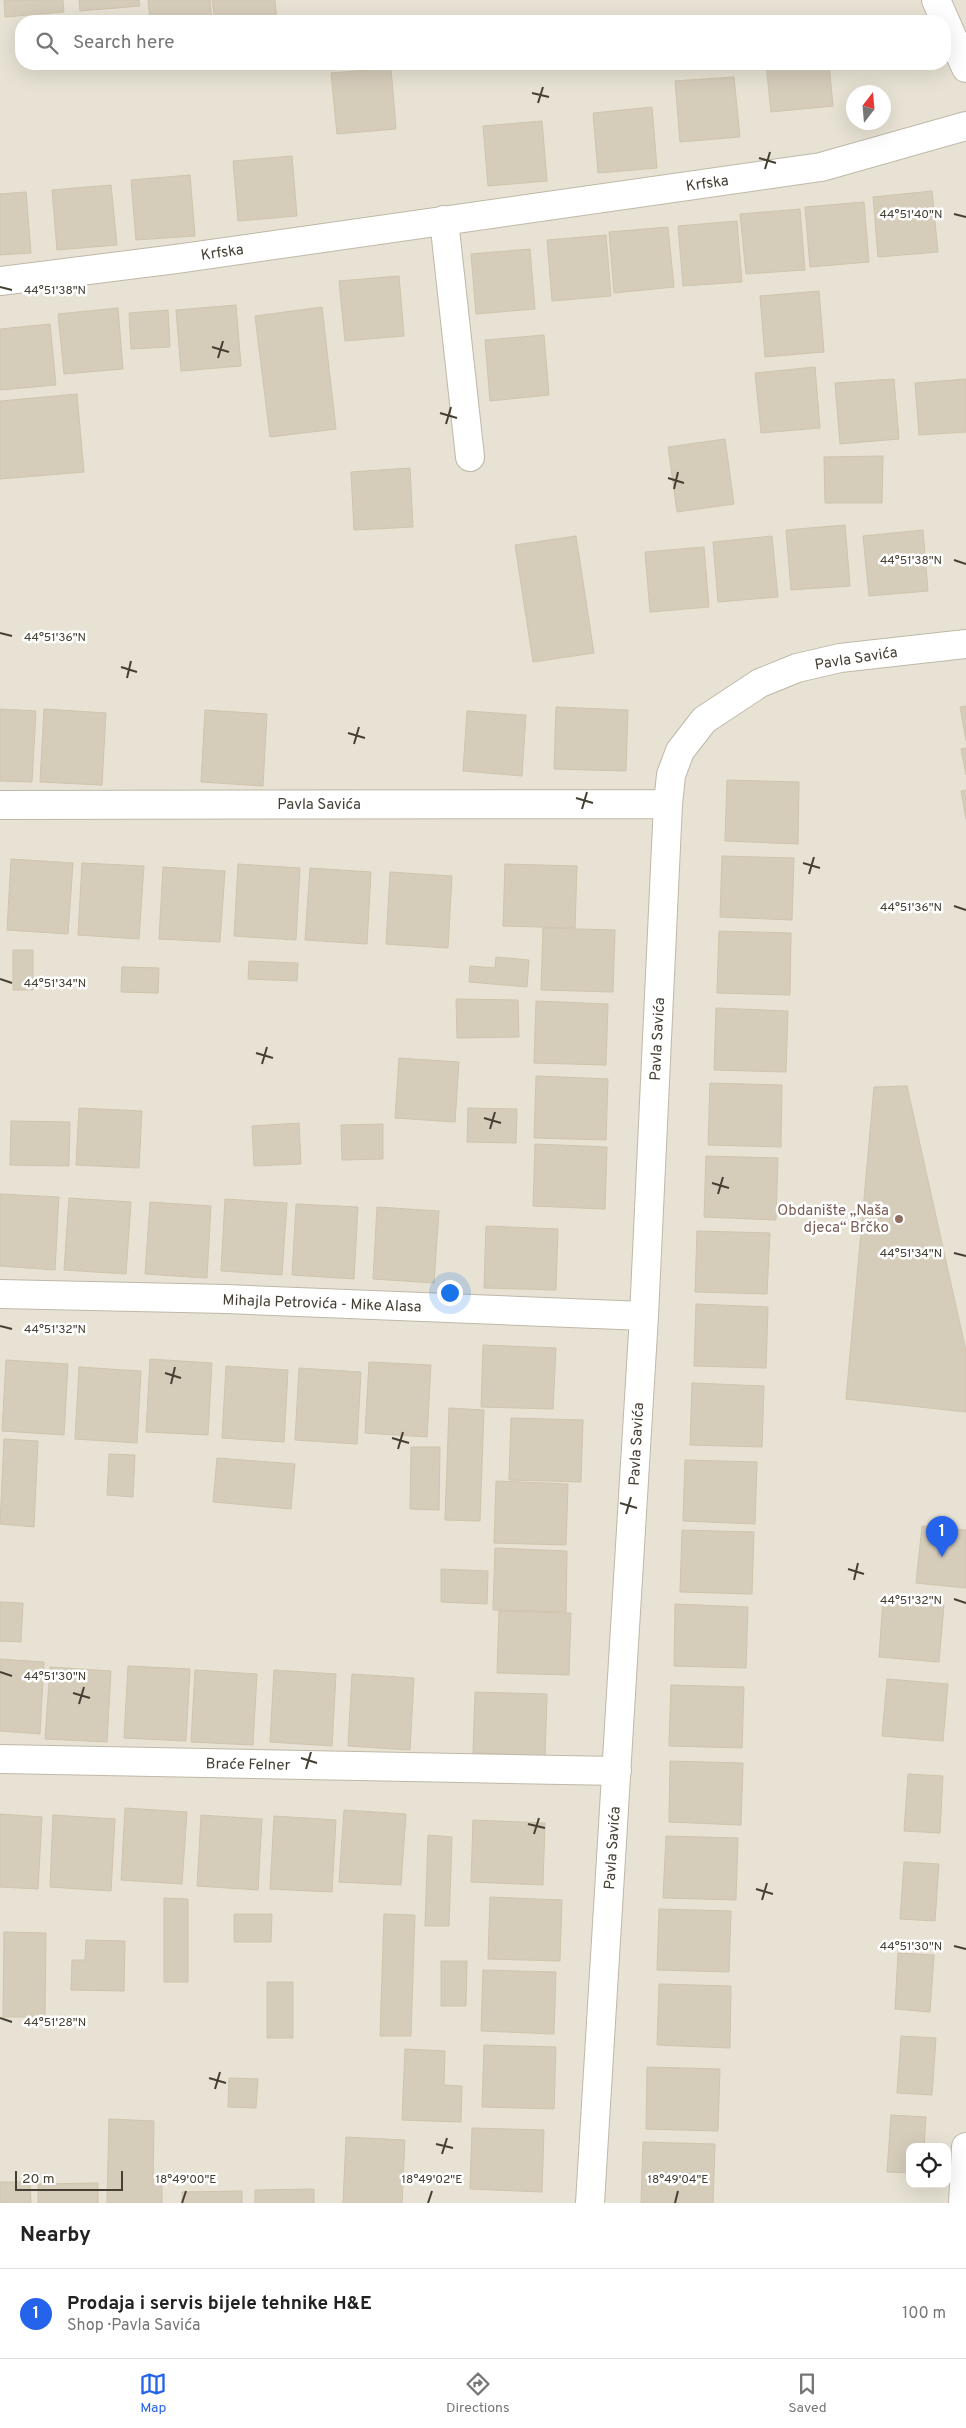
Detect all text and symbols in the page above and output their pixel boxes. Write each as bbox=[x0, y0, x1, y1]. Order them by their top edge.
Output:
search box bbox=[15, 15, 951, 70]
icon: search bbox=[33, 29, 61, 57]
text: Search here bbox=[73, 31, 175, 55]
north arrow bbox=[846, 85, 891, 130]
street label: Krfska bbox=[685, 172, 730, 197]
text: 44°51'40"N bbox=[880, 207, 942, 223]
street label: Krfska bbox=[200, 241, 245, 266]
text: 44°51'38"N bbox=[24, 283, 86, 299]
text: 44°51'38"N bbox=[880, 553, 942, 569]
text: 44°51'36"N bbox=[24, 630, 86, 646]
street label: Pavla Savića bbox=[813, 644, 899, 675]
street label: Pavla Savića bbox=[277, 796, 361, 815]
text: 44°51'36"N bbox=[880, 900, 942, 916]
text: 44°51'34"N bbox=[24, 976, 86, 992]
street label: Pavla Savića bbox=[647, 997, 670, 1081]
place label: Obdanište „Naša djeca“ Brčko bbox=[777, 1202, 889, 1238]
marker: Obdanište „Naša djeca“ Brčko bbox=[893, 1213, 905, 1225]
text: 44°51'34"N bbox=[880, 1246, 942, 1262]
your location bbox=[437, 1280, 463, 1306]
street label: Mihajla Petrovića - Mike Alasa bbox=[222, 1292, 422, 1317]
text: 44°51'32"N bbox=[24, 1322, 86, 1338]
street label: Pavla Savića bbox=[626, 1402, 649, 1486]
pin: 1 bbox=[926, 1516, 958, 1557]
text: 44°51'32"N bbox=[880, 1593, 942, 1609]
text: 44°51'30"N bbox=[24, 1669, 86, 1685]
street label: Braće Felner bbox=[205, 1755, 291, 1776]
street label: Pavla Savića bbox=[601, 1806, 626, 1890]
text: 44°51'30"N bbox=[880, 1939, 942, 1955]
text: 44°51'28"N bbox=[24, 2015, 86, 2031]
map controls bbox=[906, 2143, 951, 2188]
button: locate bbox=[906, 2143, 951, 2188]
scale bar bbox=[15, 2168, 122, 2191]
text: 20 m bbox=[22, 2171, 55, 2188]
text: 18°49'00"E bbox=[155, 2172, 217, 2188]
text: 18°49'02"E bbox=[402, 2172, 462, 2188]
text: 18°49'04"E bbox=[648, 2172, 708, 2188]
text: Nearby bbox=[20, 2222, 91, 2249]
text: Prodaja i servis bijele tehnike H&E bbox=[67, 2292, 372, 2316]
text: 1 bbox=[33, 2304, 39, 2324]
text: 100 m bbox=[902, 2304, 946, 2324]
text: Shop · Pavla Savića bbox=[67, 2316, 200, 2336]
tab: Map bbox=[139, 2370, 167, 2417]
tab: Directions bbox=[446, 2370, 510, 2417]
tab: Saved bbox=[788, 2370, 827, 2417]

